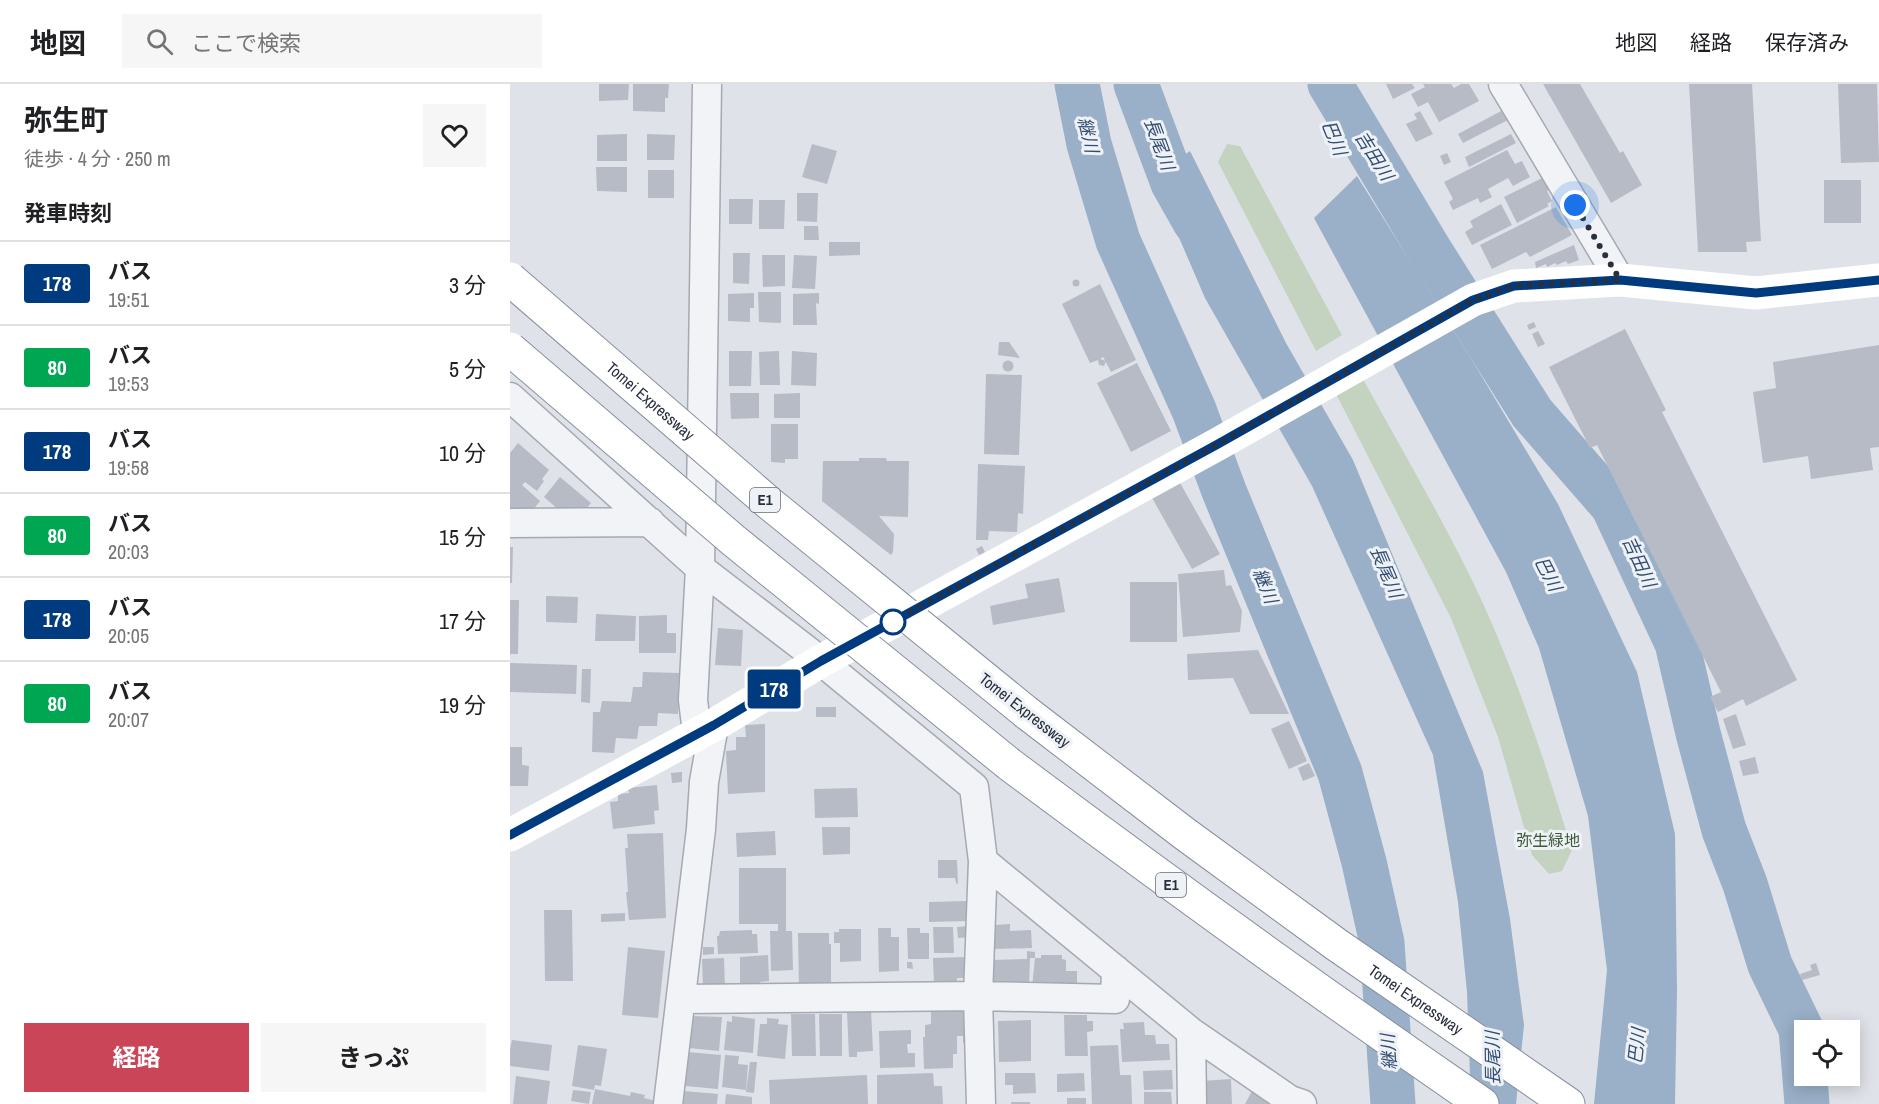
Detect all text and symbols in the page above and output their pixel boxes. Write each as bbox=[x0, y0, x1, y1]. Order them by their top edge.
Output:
search box bbox=[122, 14, 542, 68]
text: 地図 bbox=[30, 24, 86, 62]
icon: search bbox=[143, 25, 176, 58]
text: ここで検索 bbox=[191, 28, 301, 58]
text: 地図 bbox=[1615, 28, 1657, 57]
text: 経路 bbox=[1690, 28, 1732, 57]
text: 保存済み bbox=[1765, 28, 1849, 57]
text: 弥生町 bbox=[24, 101, 108, 139]
button: heart bbox=[423, 104, 486, 167]
water label: 長尾川 bbox=[1138, 114, 1181, 175]
water label: 継川 bbox=[1072, 115, 1105, 157]
water label: 巴川 bbox=[1316, 116, 1354, 161]
water label: 吉田川 bbox=[1350, 126, 1400, 187]
text: 徒歩 · 4 分 · 250 m bbox=[24, 145, 171, 172]
your location bbox=[1560, 190, 1590, 220]
text: 発車時刻 bbox=[24, 198, 112, 228]
text: バス bbox=[108, 256, 152, 286]
text: 178 bbox=[43, 269, 71, 298]
text: 3 分 bbox=[449, 270, 486, 300]
text: 19:51 bbox=[108, 286, 149, 313]
text: バス bbox=[108, 340, 152, 370]
text: 80 bbox=[47, 353, 67, 382]
text: 5 分 bbox=[449, 354, 486, 384]
street label: Tomei Expressway bbox=[602, 356, 700, 445]
text: 19:53 bbox=[108, 370, 149, 397]
text: バス bbox=[108, 424, 152, 454]
text: 178 bbox=[43, 437, 71, 466]
text: 10 分 bbox=[439, 438, 486, 468]
text: 19:58 bbox=[108, 454, 149, 481]
road number: E1 bbox=[750, 488, 780, 512]
text: バス bbox=[108, 508, 152, 538]
text: 80 bbox=[47, 521, 67, 550]
text: 15 分 bbox=[439, 522, 486, 552]
water label: 吉田川 bbox=[1617, 532, 1663, 593]
text: 20:03 bbox=[108, 538, 149, 565]
water label: 長尾川 bbox=[1364, 542, 1409, 603]
water label: 巴川 bbox=[1529, 552, 1569, 597]
water label: 継川 bbox=[1247, 564, 1285, 609]
text: バス bbox=[108, 592, 152, 622]
text: 178 bbox=[43, 605, 71, 634]
text: 17 分 bbox=[439, 606, 486, 636]
unlabelled marker bbox=[880, 609, 906, 635]
text: 20:05 bbox=[108, 622, 149, 649]
street label: Tomei Expressway bbox=[975, 667, 1075, 753]
line badge: 178 bbox=[740, 670, 808, 708]
text: 178 bbox=[760, 675, 788, 704]
text: バス bbox=[108, 676, 152, 706]
text: 80 bbox=[47, 689, 67, 718]
text: 19 分 bbox=[439, 690, 486, 720]
text: 20:07 bbox=[108, 706, 149, 733]
park label: 弥生緑地 bbox=[1516, 829, 1580, 851]
road number: E1 bbox=[1156, 873, 1186, 897]
street label: Tomei Expressway bbox=[1364, 959, 1468, 1040]
map controls bbox=[1794, 1020, 1860, 1086]
button: locate bbox=[1794, 1020, 1860, 1086]
button: 経路 bbox=[24, 1023, 249, 1092]
button: きっぷ bbox=[261, 1023, 486, 1092]
water label: 巴川 bbox=[1622, 1025, 1651, 1065]
water label: 長尾川 bbox=[1479, 1029, 1505, 1085]
water label: 継川 bbox=[1375, 1031, 1402, 1071]

